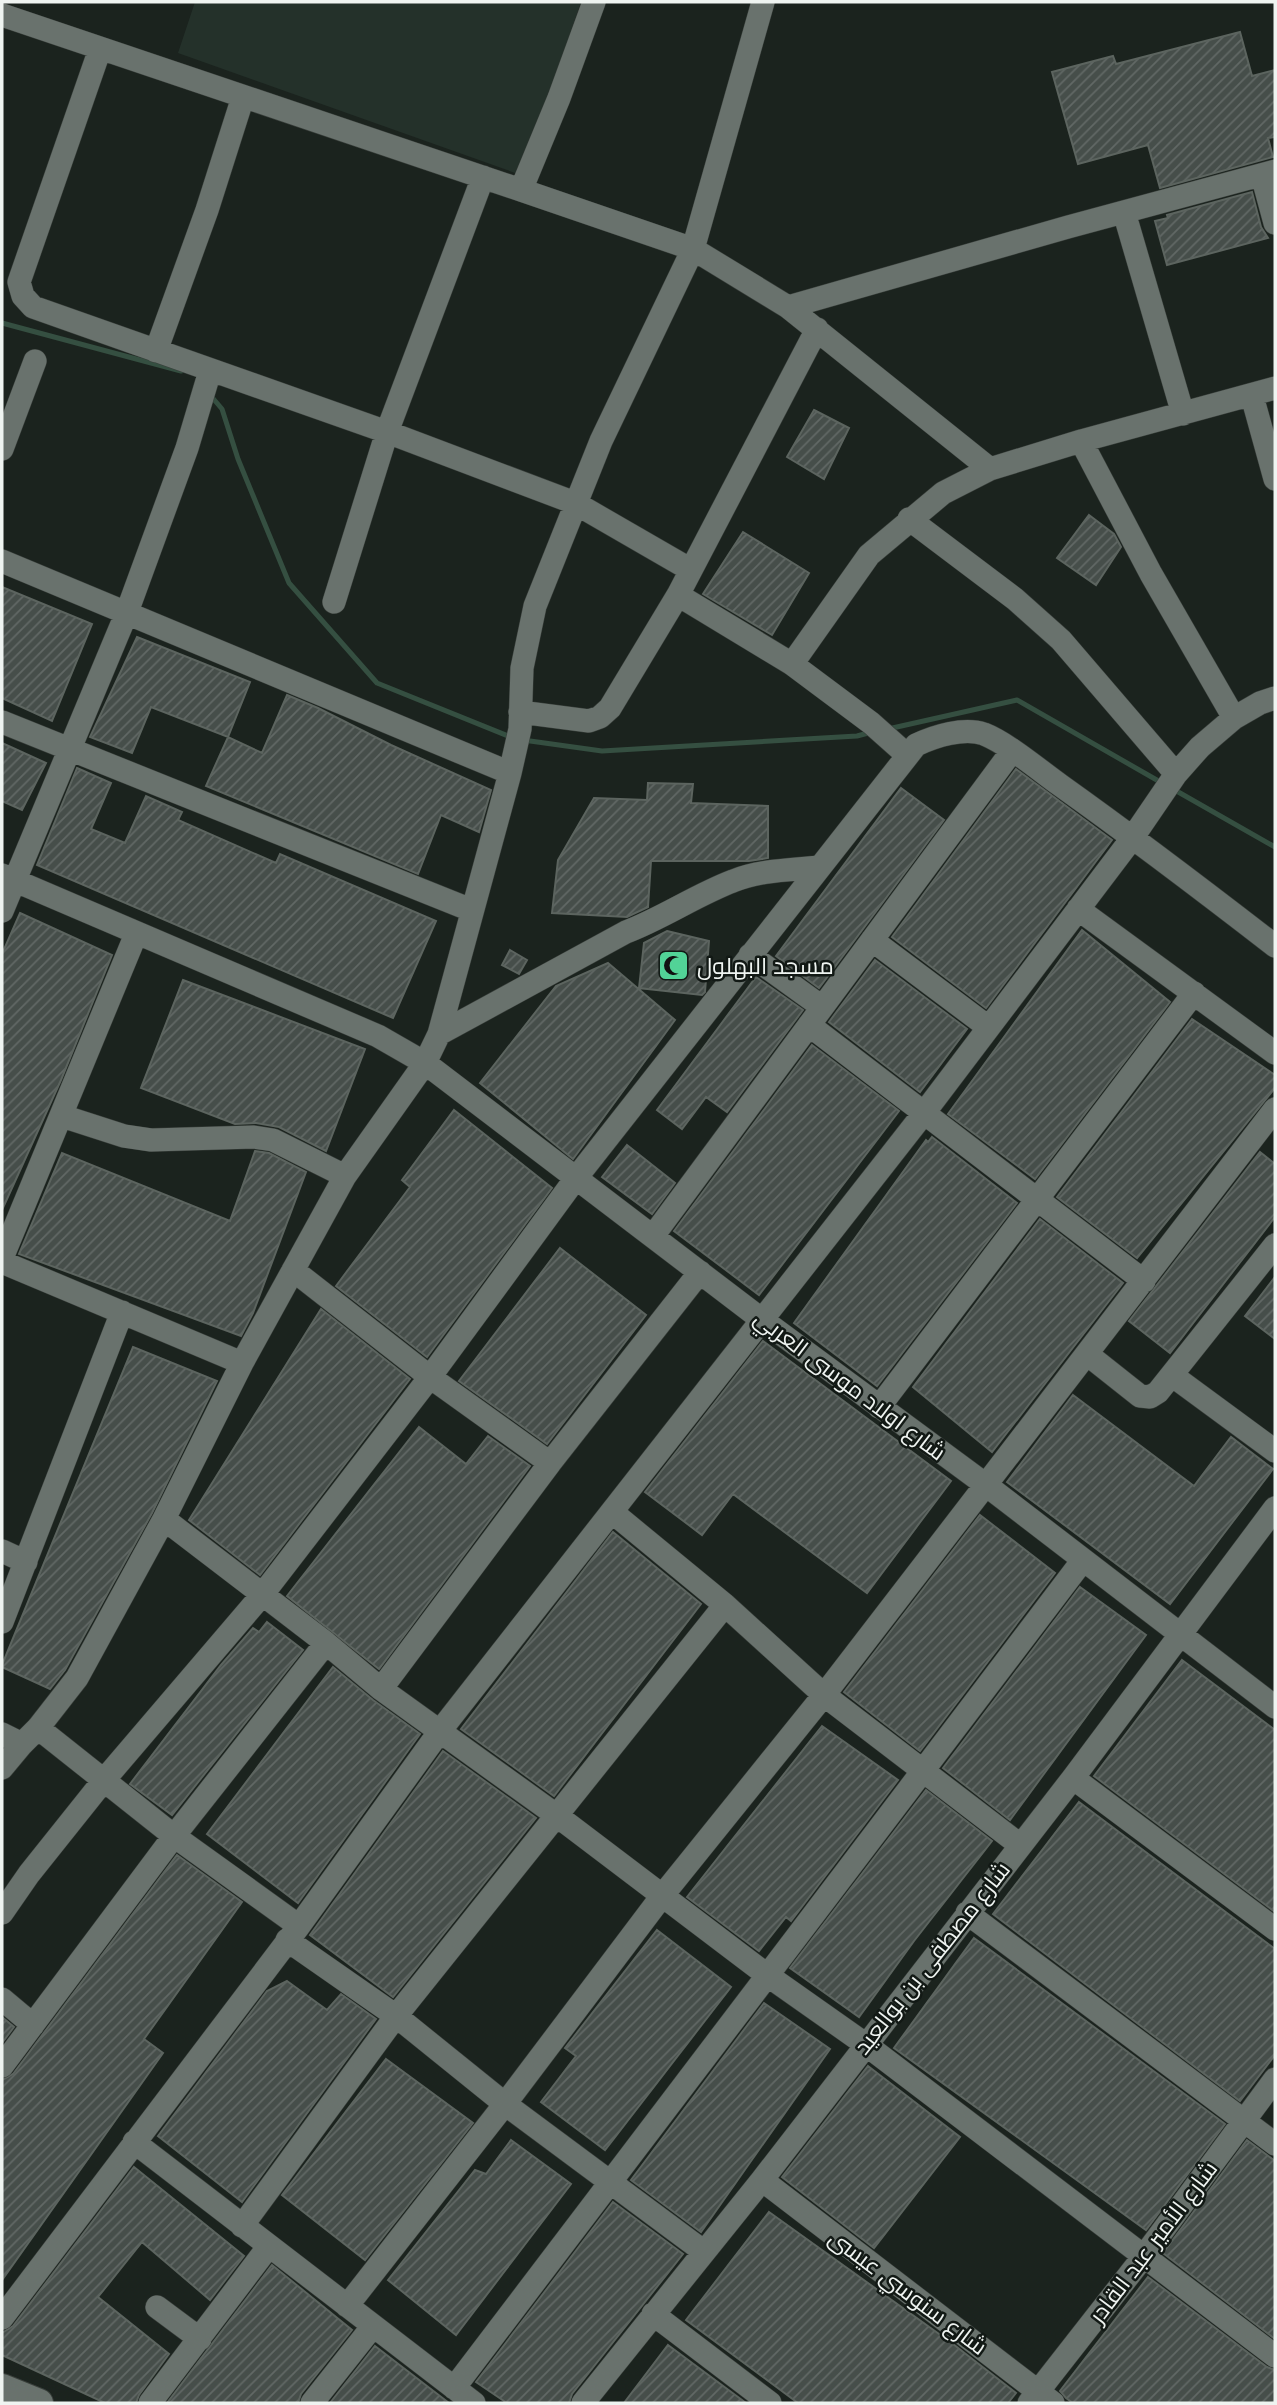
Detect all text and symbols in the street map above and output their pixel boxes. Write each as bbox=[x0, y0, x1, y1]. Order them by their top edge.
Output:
mosque icon: مسجد البهلول bbox=[657, 949, 691, 983]
place label: مسجد البهلول bbox=[697, 952, 834, 980]
street label: شارع اولاد موسى العربي bbox=[746, 1304, 951, 1469]
street label: شارع مصطفى بن بوالعيد bbox=[848, 1856, 1018, 2061]
street label: شارع الأمير عبد القادر bbox=[1082, 2155, 1225, 2331]
street label: شارع سنوسي عيسى bbox=[821, 2223, 993, 2363]

